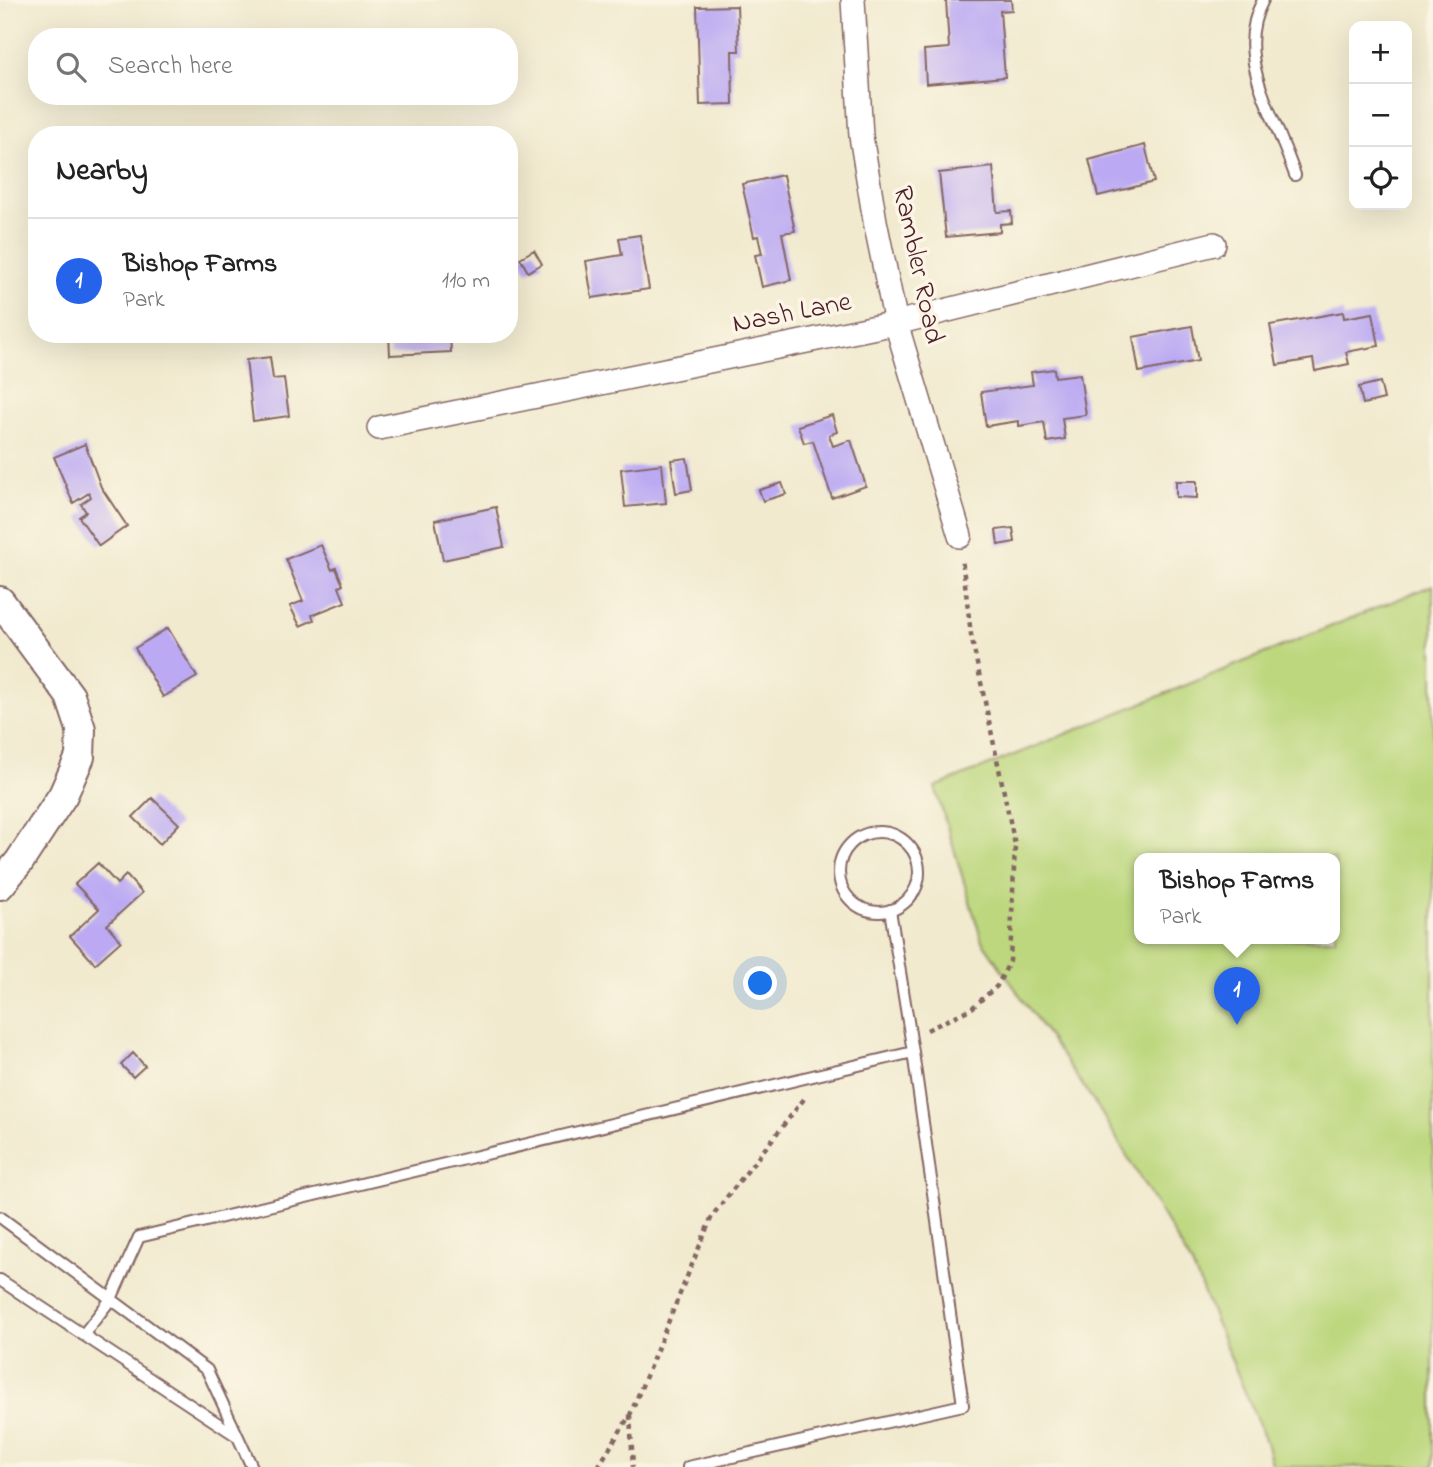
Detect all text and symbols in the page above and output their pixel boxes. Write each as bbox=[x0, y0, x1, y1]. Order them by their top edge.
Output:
map controls bbox=[1349, 21, 1412, 210]
button: + bbox=[1349, 21, 1412, 84]
search box bbox=[28, 28, 518, 105]
icon: search bbox=[52, 48, 90, 86]
text: Search here bbox=[108, 48, 233, 86]
button: − bbox=[1349, 84, 1412, 147]
button: locate bbox=[1349, 147, 1412, 210]
text: Nearby bbox=[56, 150, 148, 194]
street label: Rambler Road bbox=[880, 182, 954, 348]
text: Bishop Farms bbox=[123, 246, 277, 284]
text: 1 bbox=[75, 265, 83, 298]
text: 110 m bbox=[442, 265, 490, 298]
street label: Nash Lane bbox=[729, 282, 855, 346]
text: Park bbox=[123, 284, 165, 317]
popup bbox=[1134, 853, 1340, 944]
text: Bishop Farms bbox=[1160, 863, 1314, 901]
text: Park bbox=[1160, 901, 1201, 934]
your location bbox=[743, 966, 777, 1000]
pin: 1 bbox=[1214, 967, 1260, 1025]

